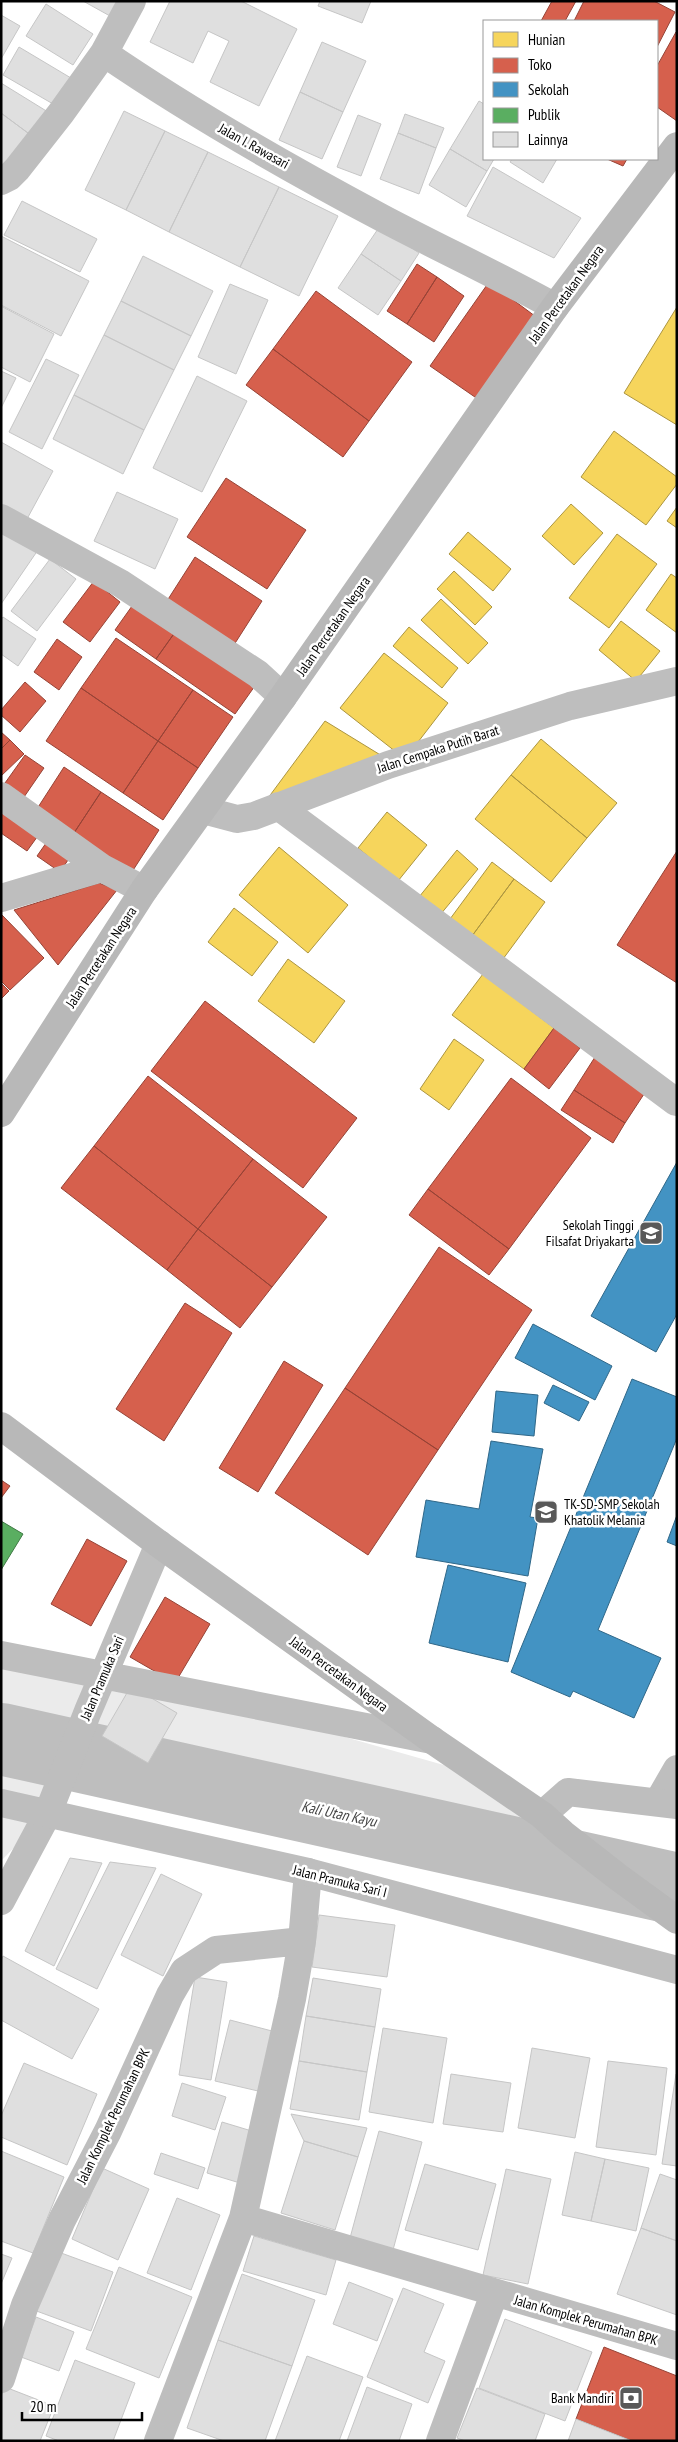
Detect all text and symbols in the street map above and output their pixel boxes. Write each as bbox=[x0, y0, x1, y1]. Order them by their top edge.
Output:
legend bbox=[483, 20, 658, 160]
text: Hunian bbox=[528, 30, 565, 49]
text: Toko bbox=[528, 55, 552, 74]
text: Sekolah bbox=[528, 80, 569, 99]
text: Publik bbox=[528, 105, 560, 124]
street label: Jalan I. Rawasari bbox=[215, 119, 293, 173]
text: Lainnya bbox=[528, 130, 568, 149]
street label: Jalan Percetakan Negara bbox=[524, 241, 608, 347]
street label: Jalan Percetakan Negara bbox=[292, 573, 374, 680]
street label: Jalan Cempaka Putih Barat bbox=[374, 721, 501, 778]
street label: Jalan Percetakan Negara bbox=[61, 903, 140, 1012]
place label: Sekolah Tinggi Filsafat Driyakarta bbox=[546, 1216, 634, 1250]
school or university icon: Sekolah Tinggi Filsafat Driyakarta bbox=[638, 1220, 664, 1246]
place label: TK-SD-SMP Sekolah Khatolik Melania bbox=[564, 1495, 660, 1529]
school or university icon: TK-SD-SMP Sekolah Khatolik Melania bbox=[533, 1499, 559, 1525]
street label: Jalan Percetakan Negara bbox=[286, 1632, 392, 1716]
street label: Jalan Pramuka Sari bbox=[76, 1633, 128, 1724]
water label: Kali Utan Kayu bbox=[300, 1796, 380, 1831]
street label: Jalan Pramuka Sari I bbox=[290, 1860, 389, 1901]
street label: Jalan Komplek Perumahan BPK bbox=[72, 2045, 154, 2188]
street label: Jalan Komplek Perumahan BPK bbox=[511, 2291, 660, 2349]
bank icon: Bank Mandiri bbox=[618, 2385, 644, 2411]
place label: Bank Mandiri bbox=[551, 2389, 614, 2407]
scale bar bbox=[22, 2390, 142, 2422]
text: 20 m bbox=[30, 2397, 56, 2416]

